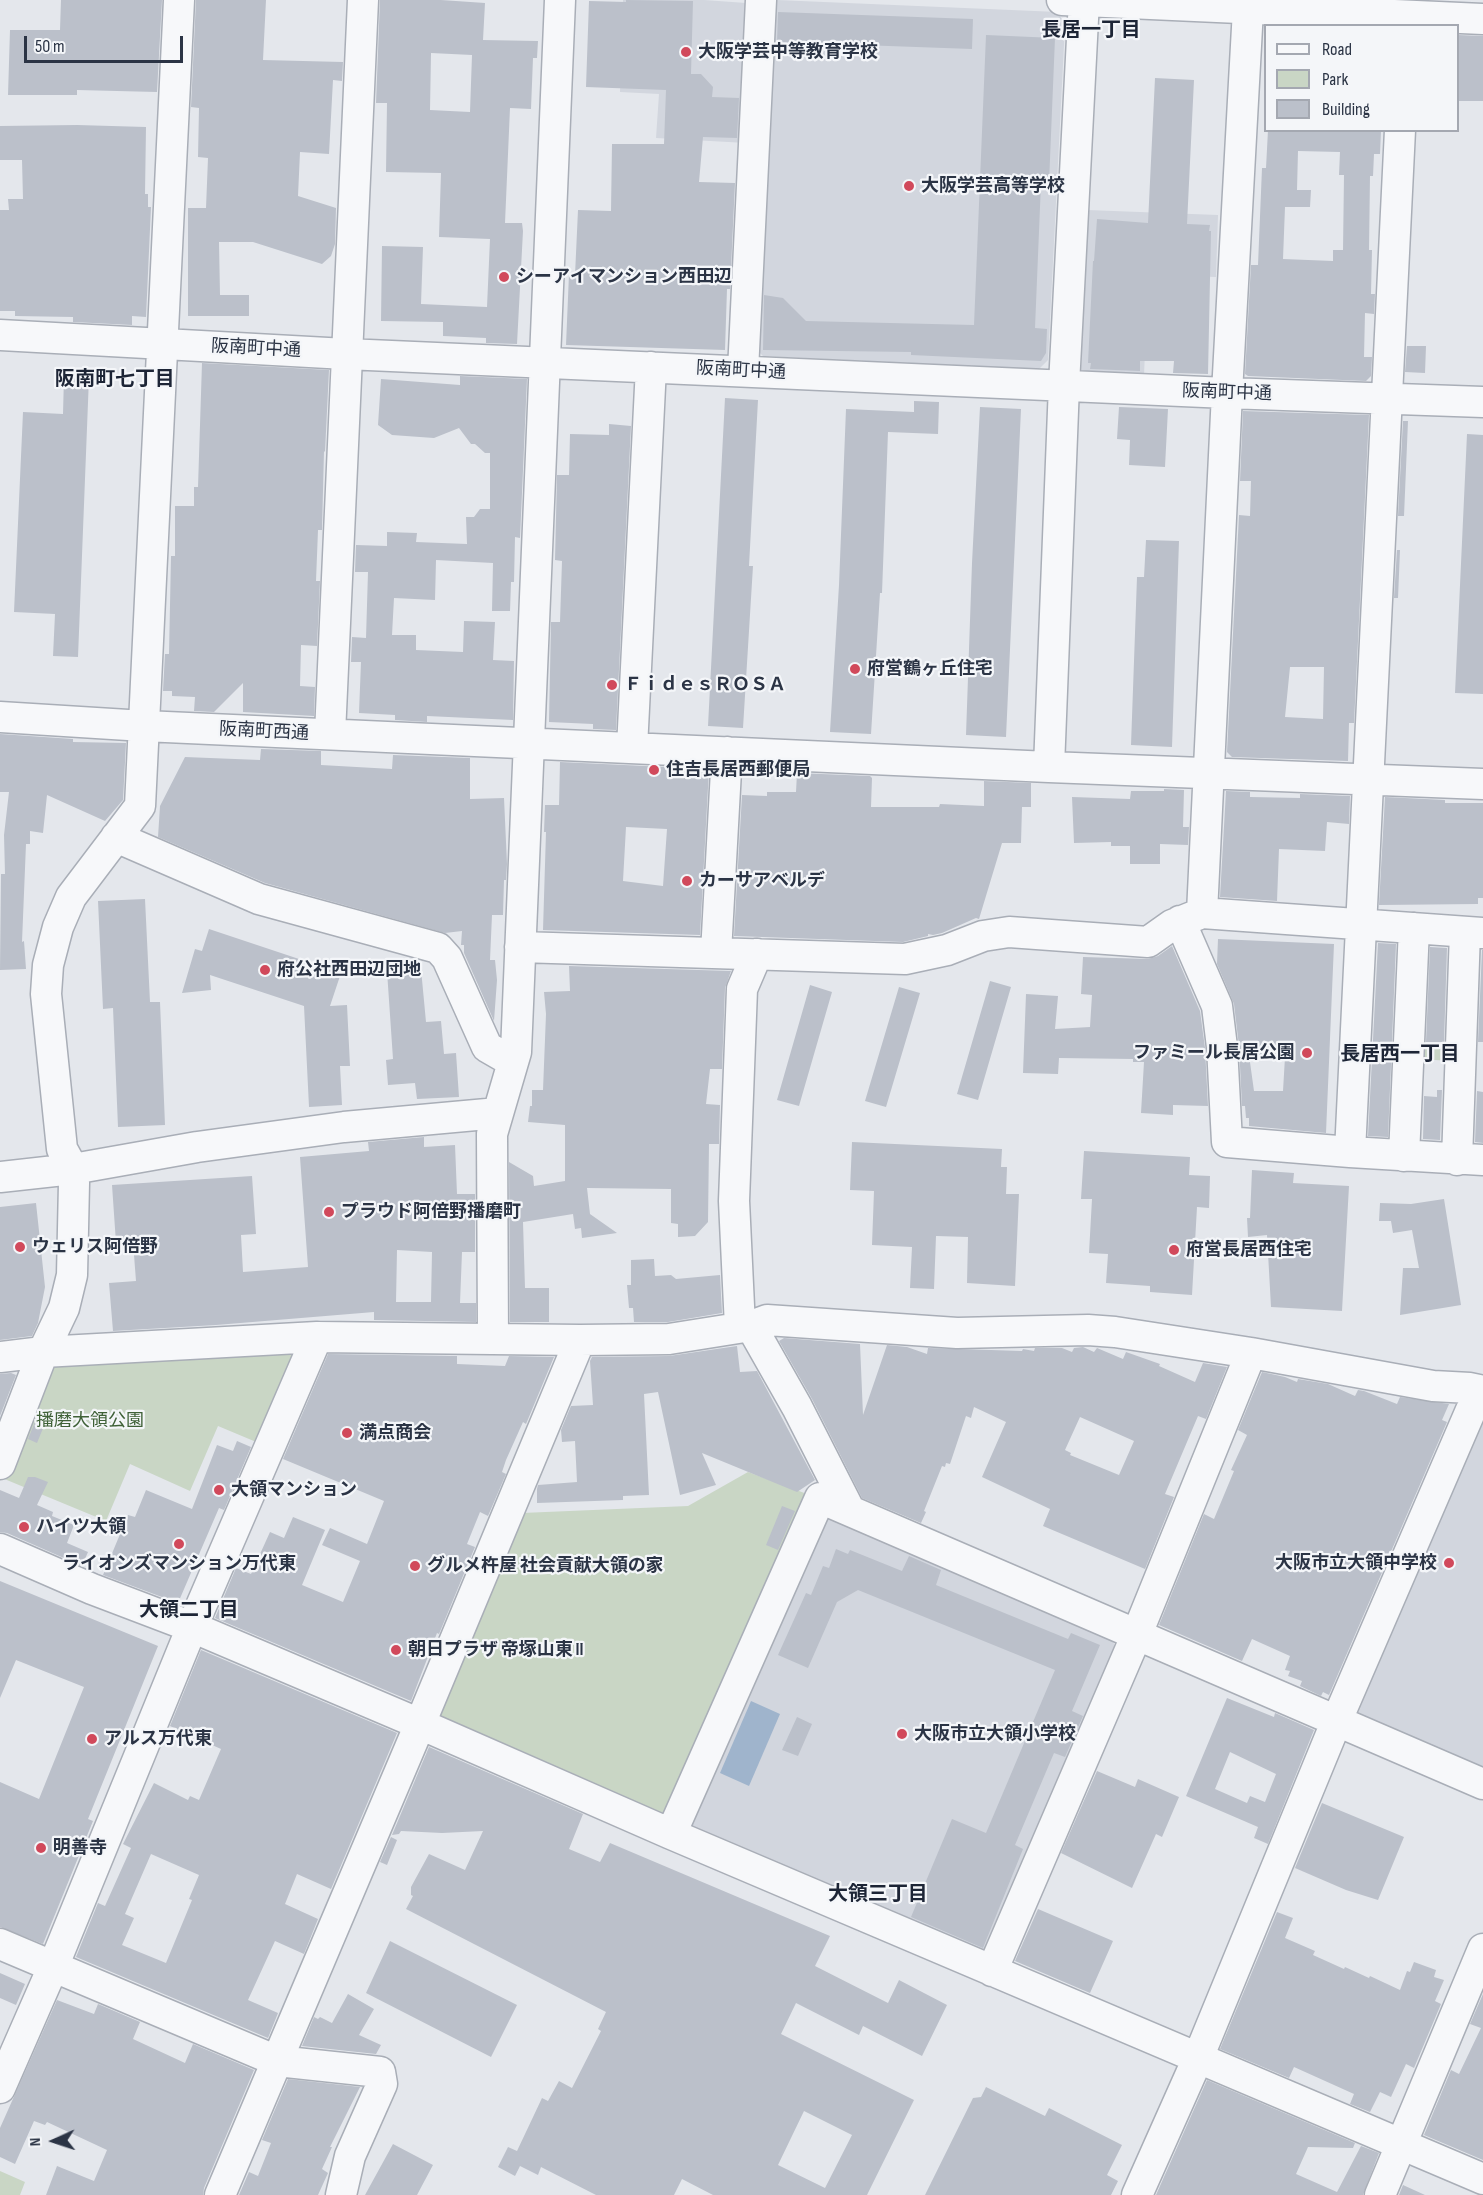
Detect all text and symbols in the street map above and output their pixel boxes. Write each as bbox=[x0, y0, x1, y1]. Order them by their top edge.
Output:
district label: 長居一丁目 bbox=[1041, 19, 1141, 43]
scale bar bbox=[27, 24, 186, 62]
legend bbox=[1264, 24, 1459, 132]
text: 50 m bbox=[35, 36, 65, 57]
text: Road bbox=[1322, 39, 1352, 60]
place label: 大阪学芸中等教育学校 bbox=[698, 41, 878, 63]
marker: 大阪学芸中等教育学校 bbox=[679, 45, 693, 59]
text: Park bbox=[1322, 69, 1348, 90]
text: Building bbox=[1322, 99, 1370, 120]
place label: 大阪学芸高等学校 bbox=[921, 175, 1065, 197]
marker: 大阪学芸高等学校 bbox=[902, 179, 916, 193]
place label: シーアイマンション西田辺 bbox=[516, 266, 732, 288]
marker: シーアイマンション西田辺 bbox=[497, 270, 511, 284]
street label: 阪南町中通 bbox=[210, 336, 302, 362]
street label: 阪南町中通 bbox=[695, 358, 787, 384]
district label: 阪南町七丁目 bbox=[55, 368, 175, 392]
street label: 阪南町中通 bbox=[1182, 381, 1272, 405]
place label: 府営鶴ヶ丘住宅 bbox=[867, 658, 993, 680]
marker: 府営鶴ヶ丘住宅 bbox=[848, 662, 862, 676]
place label: ＦｉｄｅｓＲＯＳＡ bbox=[624, 674, 786, 696]
marker: ＦｉｄｅｓＲＯＳＡ bbox=[605, 678, 619, 692]
street label: 阪南町西通 bbox=[218, 719, 310, 745]
place label: 住吉長居西郵便局 bbox=[666, 759, 810, 781]
marker: 住吉長居西郵便局 bbox=[647, 763, 661, 777]
place label: カーサアベルデ bbox=[699, 870, 825, 892]
marker: カーサアベルデ bbox=[680, 874, 694, 888]
place label: 府公社西田辺団地 bbox=[277, 959, 421, 981]
marker: 府公社西田辺団地 bbox=[258, 963, 272, 977]
place label: ファミール長居公園 bbox=[1133, 1042, 1295, 1064]
district label: 長居西一丁目 bbox=[1340, 1043, 1460, 1067]
marker: ファミール長居公園 bbox=[1300, 1046, 1314, 1060]
place label: プラウド阿倍野播磨町 bbox=[341, 1201, 521, 1223]
marker: プラウド阿倍野播磨町 bbox=[322, 1205, 336, 1219]
place label: ウェリス阿倍野 bbox=[32, 1236, 158, 1258]
place label: 府営長居西住宅 bbox=[1186, 1239, 1312, 1261]
marker: ウェリス阿倍野 bbox=[13, 1240, 27, 1254]
marker: 府営長居西住宅 bbox=[1167, 1243, 1181, 1257]
park label: 播磨大領公園 bbox=[36, 1410, 144, 1432]
place label: 満点商会 bbox=[359, 1422, 431, 1444]
marker: 満点商会 bbox=[340, 1426, 354, 1440]
place label: 大領マンション bbox=[231, 1479, 357, 1501]
marker: 大領マンション bbox=[212, 1483, 226, 1497]
place label: ハイツ大領 bbox=[36, 1516, 126, 1538]
marker: ハイツ大領 bbox=[17, 1520, 31, 1534]
marker: ライオンズマンション万代東 bbox=[172, 1537, 186, 1551]
place label: 大阪市立大領中学校 bbox=[1275, 1552, 1437, 1574]
place label: ライオンズマンション万代東 bbox=[62, 1553, 296, 1575]
place label: グルメ杵屋 社会貢献大領の家 bbox=[427, 1555, 664, 1577]
marker: 大阪市立大領中学校 bbox=[1442, 1556, 1456, 1570]
marker: グルメ杵屋 社会貢献大領の家 bbox=[408, 1559, 422, 1573]
district label: 大領二丁目 bbox=[139, 1599, 239, 1623]
place label: 朝日プラザ 帝塚山東 II bbox=[408, 1639, 584, 1661]
marker: 朝日プラザ 帝塚山東 II bbox=[389, 1643, 403, 1657]
place label: 大阪市立大領小学校 bbox=[914, 1723, 1076, 1745]
marker: 大阪市立大領小学校 bbox=[895, 1727, 909, 1741]
place label: アルス万代東 bbox=[104, 1728, 212, 1750]
marker: アルス万代東 bbox=[85, 1732, 99, 1746]
place label: 明善寺 bbox=[53, 1837, 107, 1859]
marker: 明善寺 bbox=[34, 1841, 48, 1855]
district label: 大領三丁目 bbox=[828, 1883, 928, 1907]
north arrow bbox=[24, 2111, 84, 2171]
text: N bbox=[26, 2137, 45, 2147]

